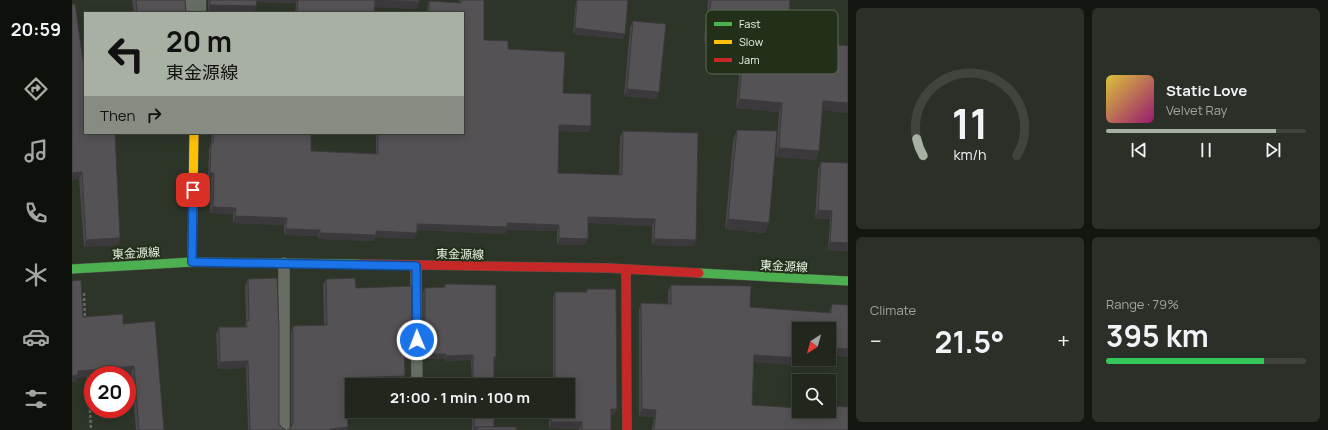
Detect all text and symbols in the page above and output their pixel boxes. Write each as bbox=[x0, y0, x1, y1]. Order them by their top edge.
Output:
legend bbox=[706, 10, 838, 74]
text: Fast bbox=[739, 16, 761, 31]
text: 20:59 bbox=[11, 17, 61, 41]
text: 20 m bbox=[166, 22, 232, 60]
icon: left bbox=[100, 28, 152, 80]
text: Slow bbox=[739, 34, 764, 49]
text: Jam bbox=[739, 52, 760, 67]
text: 東金源線 bbox=[166, 60, 238, 84]
icon: directions bbox=[22, 75, 50, 103]
text: Static Love bbox=[1166, 80, 1247, 101]
text: 11 bbox=[952, 95, 988, 151]
text: Velvet Ray bbox=[1166, 101, 1227, 119]
icon: right bbox=[143, 104, 165, 126]
text: Then bbox=[100, 105, 135, 126]
icon: music bbox=[22, 137, 50, 165]
icon: previous bbox=[1128, 139, 1150, 161]
icon: pause bbox=[1195, 139, 1217, 161]
icon: next bbox=[1262, 139, 1284, 161]
text: km/h bbox=[953, 145, 987, 164]
pin bbox=[176, 173, 210, 207]
icon: arrive bbox=[182, 179, 204, 201]
icon: phone bbox=[22, 199, 50, 227]
street label: 東金源線 bbox=[112, 243, 160, 263]
street label: 東金源線 bbox=[436, 245, 484, 263]
street label: 東金源線 bbox=[760, 256, 808, 276]
icon: climate bbox=[22, 261, 50, 289]
text: Range · 79% bbox=[1106, 295, 1179, 313]
text: Climate bbox=[870, 301, 916, 319]
text: 395 km bbox=[1106, 315, 1209, 356]
position arrow bbox=[396, 319, 438, 361]
text: 21.5° bbox=[935, 321, 1005, 362]
north arrow bbox=[792, 322, 836, 366]
map controls bbox=[792, 322, 836, 418]
icon: car bbox=[22, 323, 50, 351]
text: − bbox=[870, 326, 882, 356]
text: + bbox=[1057, 326, 1070, 356]
speed limit sign: 20 bbox=[84, 366, 136, 418]
button: search bbox=[792, 374, 836, 418]
icon: filters bbox=[22, 385, 50, 413]
text: 21:00 · 1 min · 100 m bbox=[390, 387, 530, 408]

